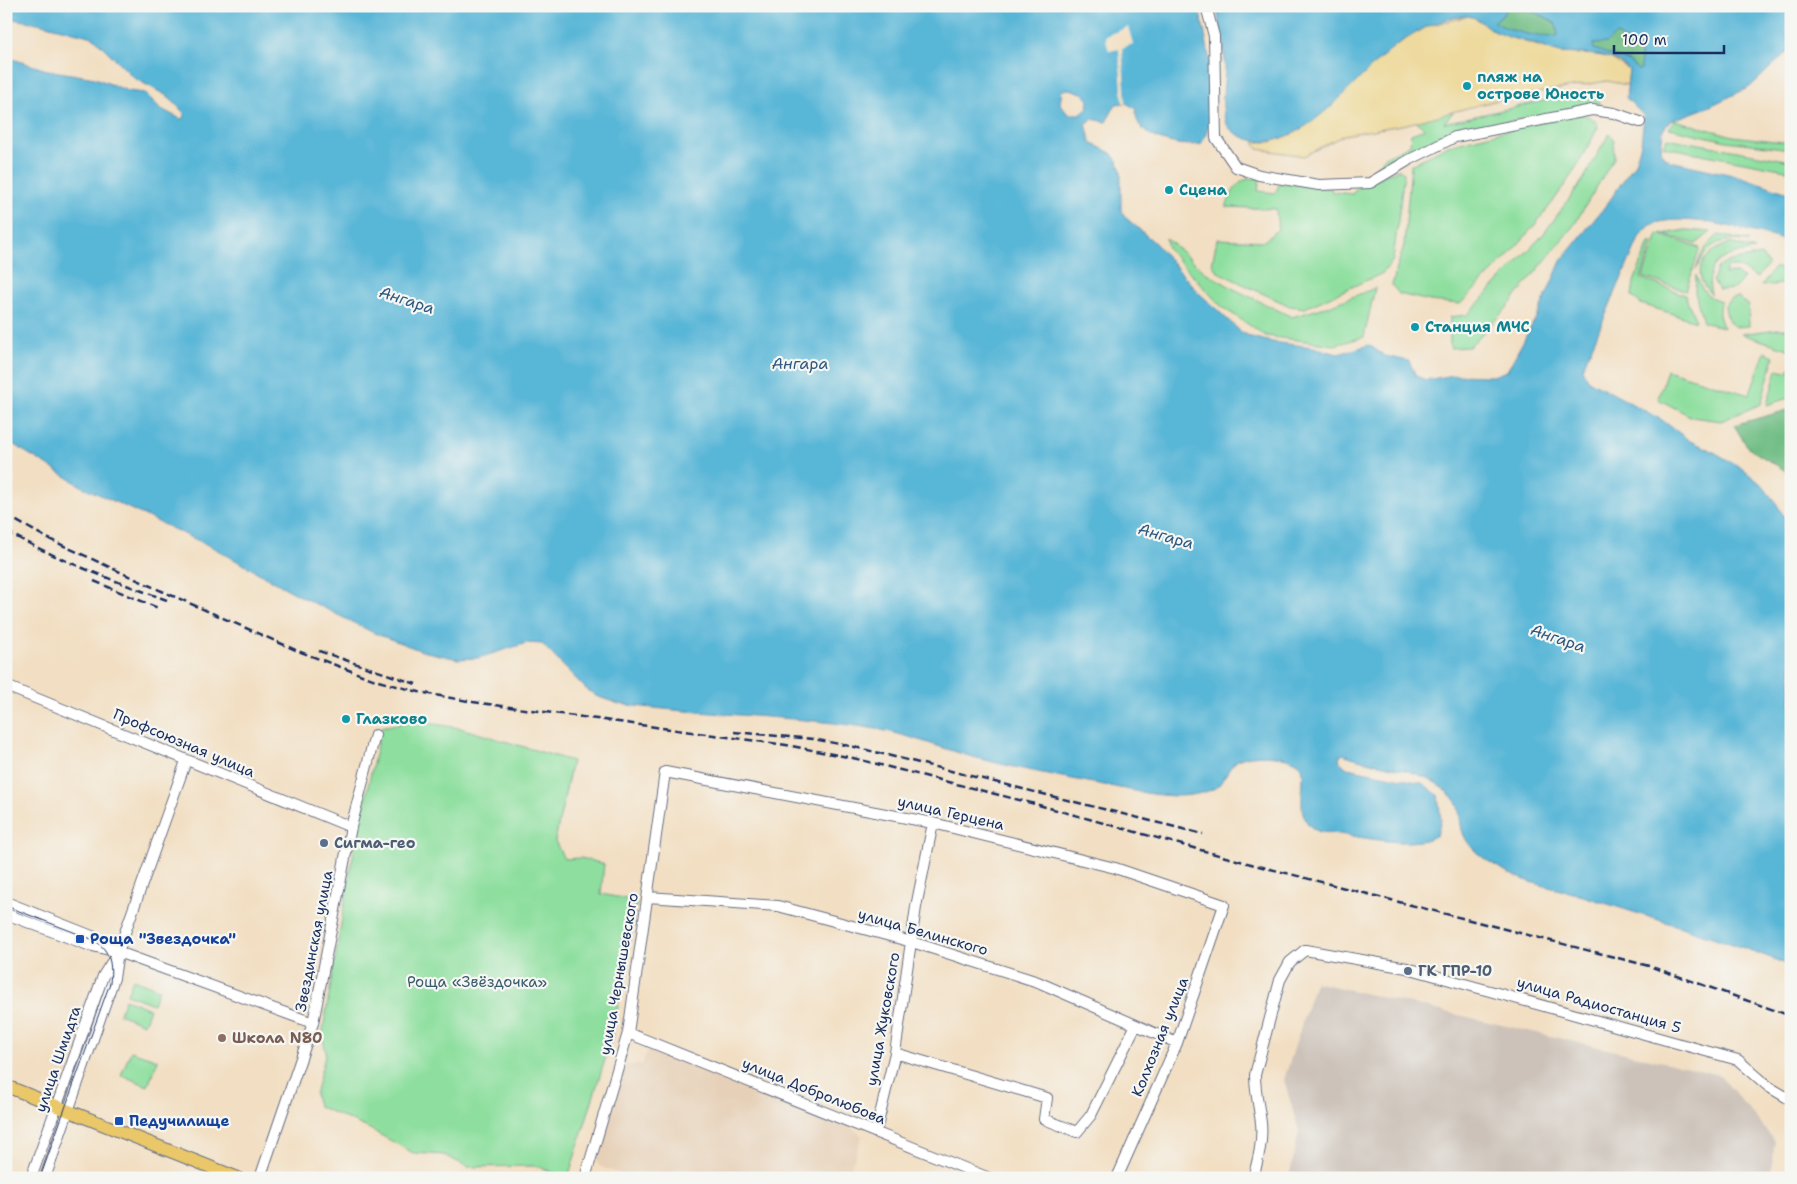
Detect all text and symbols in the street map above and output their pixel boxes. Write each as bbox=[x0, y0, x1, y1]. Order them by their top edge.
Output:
scale bar bbox=[1614, 22, 1724, 54]
text: 100 m bbox=[1622, 30, 1667, 50]
place label: пляж на острове Юность bbox=[1477, 67, 1604, 104]
marker: пляж на острове Юность bbox=[1461, 80, 1473, 92]
place label: Сцена bbox=[1179, 180, 1228, 200]
marker: Сцена bbox=[1163, 184, 1175, 196]
water label: Ангара bbox=[377, 281, 437, 319]
place label: Станция МЧС bbox=[1425, 317, 1530, 337]
marker: Станция МЧС bbox=[1409, 321, 1421, 333]
water label: Ангара bbox=[772, 353, 828, 374]
water label: Ангара bbox=[1136, 518, 1196, 554]
water label: Ангара bbox=[1528, 619, 1588, 657]
street label: Профсоюзная улица bbox=[110, 704, 259, 782]
place label: Глазково bbox=[356, 709, 428, 729]
marker: Глазково bbox=[340, 713, 352, 725]
street label: улица Герцена bbox=[896, 791, 1007, 835]
place label: Сигма-гео bbox=[334, 833, 416, 853]
marker: Сигма-гео bbox=[318, 837, 330, 849]
street label: Звездинская улица bbox=[290, 868, 338, 1013]
street label: улица Чернышевского bbox=[595, 891, 643, 1057]
street label: улица Белинского bbox=[856, 904, 990, 960]
place label: Роща "Звездочка" bbox=[90, 929, 236, 949]
marker: Роща "Звездочка" bbox=[74, 933, 86, 945]
street label: улица Жуковского bbox=[861, 951, 905, 1087]
place label: ГК ГПР-10 bbox=[1418, 961, 1492, 981]
marker: ГК ГПР-10 bbox=[1402, 965, 1414, 977]
park label: Роща «Звёздочка» bbox=[407, 972, 547, 992]
street label: улица Радиостанция 5 bbox=[1515, 972, 1683, 1038]
street label: Колхозная улица bbox=[1127, 974, 1193, 1100]
street label: улица Шмидта bbox=[30, 1003, 86, 1115]
place label: Школа N80 bbox=[232, 1028, 323, 1048]
marker: Школа N80 bbox=[216, 1032, 228, 1044]
street label: улица Добролюбова bbox=[739, 1053, 890, 1129]
place label: Педучилище bbox=[129, 1111, 229, 1131]
marker: Педучилище bbox=[113, 1115, 125, 1127]

